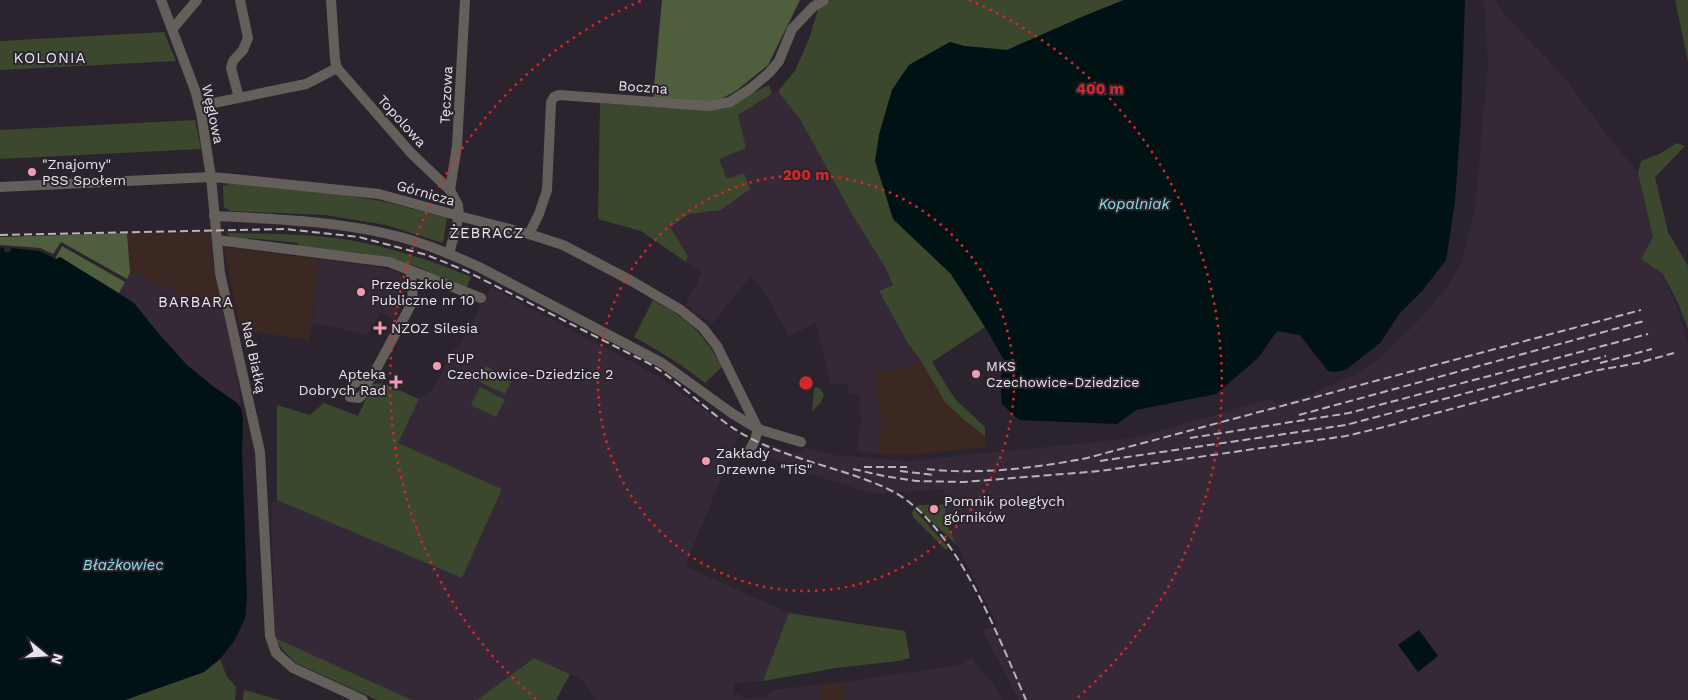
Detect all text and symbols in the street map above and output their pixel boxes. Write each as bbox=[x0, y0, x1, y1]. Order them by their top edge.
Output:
district label: KOLONIA bbox=[14, 49, 86, 67]
street label: Tęczowa bbox=[436, 66, 456, 124]
street label: Boczna bbox=[618, 77, 668, 97]
text: 400 m bbox=[1076, 80, 1124, 98]
street label: Węglowa bbox=[199, 83, 227, 145]
street label: Topolowa bbox=[374, 92, 430, 150]
place label: "Znajomy" PSS Społem bbox=[42, 156, 126, 188]
marker: "Znajomy" PSS Społem bbox=[26, 166, 38, 178]
text: 200 m bbox=[783, 166, 829, 184]
street label: Górnicza bbox=[395, 177, 457, 209]
water label: Kopalniak bbox=[1098, 195, 1170, 213]
district label: ŻEBRACZ bbox=[449, 224, 525, 242]
place label: Przedszkole Publiczne nr 10 bbox=[371, 276, 475, 308]
marker: Przedszkole Publiczne nr 10 bbox=[355, 286, 367, 298]
district label: BARBARA bbox=[158, 293, 234, 311]
street label: Nad Białką bbox=[239, 319, 269, 395]
place label: NZOZ Silesia bbox=[391, 320, 478, 336]
marker: NZOZ Silesia bbox=[373, 321, 387, 335]
place label: FUP Czechowice-Dziedzice 2 bbox=[447, 350, 613, 382]
place label: MKS Czechowice-Dziedzice bbox=[986, 358, 1139, 390]
marker: FUP Czechowice-Dziedzice 2 bbox=[431, 360, 443, 372]
place label: Apteka Dobrych Rad bbox=[299, 366, 386, 398]
marker: MKS Czechowice-Dziedzice bbox=[970, 368, 982, 380]
centre of rings bbox=[797, 374, 815, 392]
marker: Apteka Dobrych Rad bbox=[390, 376, 402, 388]
place label: Zakłady Drzewne "TiS" bbox=[716, 445, 812, 477]
marker: Zakłady Drzewne "TiS" bbox=[700, 455, 712, 467]
place label: Pomnik poległych górników bbox=[944, 493, 1065, 525]
marker: Pomnik poległych górników bbox=[928, 503, 940, 515]
water label: Błażkowiec bbox=[83, 556, 163, 574]
north arrow bbox=[20, 630, 70, 680]
text: N bbox=[48, 652, 67, 666]

